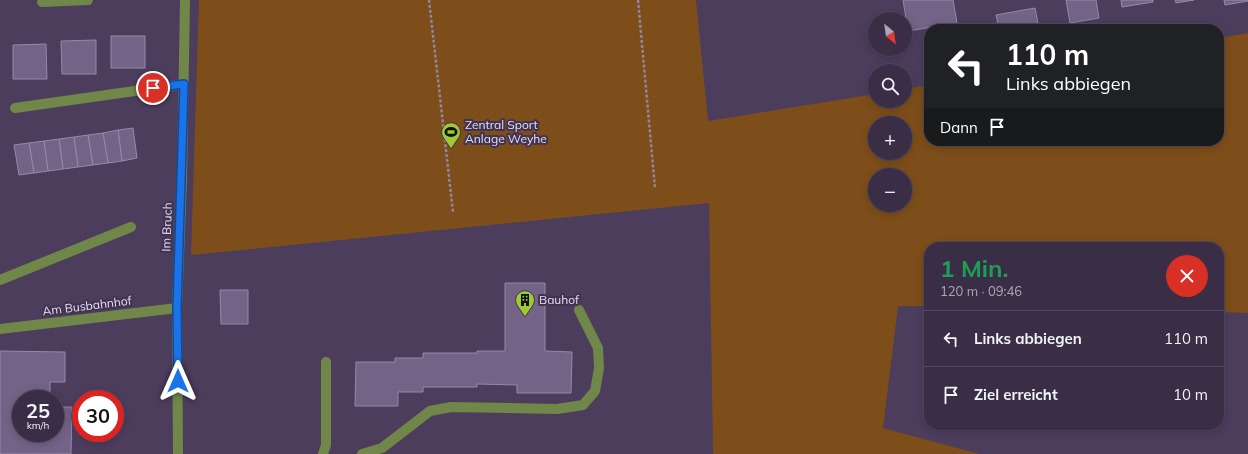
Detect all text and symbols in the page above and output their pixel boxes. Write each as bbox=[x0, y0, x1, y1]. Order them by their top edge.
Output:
north arrow bbox=[868, 12, 912, 56]
map controls bbox=[868, 12, 912, 212]
text: 110 m bbox=[1006, 37, 1089, 72]
icon: left bbox=[940, 40, 992, 92]
button: search bbox=[868, 64, 912, 108]
pin bbox=[136, 71, 170, 105]
text: Links abbiegen bbox=[1006, 72, 1131, 95]
icon: arrive bbox=[142, 77, 164, 99]
button: + bbox=[868, 116, 912, 160]
icon: arrive bbox=[986, 116, 1008, 138]
place label: Zentral Sport Anlage Weyhe bbox=[465, 117, 547, 146]
text: Dann bbox=[940, 118, 978, 137]
sports icon: Zentral Sport Anlage Weyhe bbox=[440, 121, 462, 149]
button: − bbox=[868, 168, 912, 212]
street label: Im Bruch bbox=[158, 202, 175, 252]
text: 1 Min. bbox=[940, 253, 1009, 283]
button: close bbox=[1166, 255, 1208, 297]
text: 120 m · 09:46 bbox=[940, 283, 1022, 299]
building icon: Bauhof bbox=[514, 289, 536, 317]
street label: Am Busbahnhof bbox=[41, 292, 133, 318]
place label: Bauhof bbox=[539, 292, 580, 307]
icon: left bbox=[940, 328, 962, 350]
text: Links abbiegen bbox=[974, 329, 1082, 348]
text: 110 m bbox=[1164, 329, 1208, 348]
position arrow bbox=[157, 360, 199, 402]
icon: arrive bbox=[940, 384, 962, 406]
text: Ziel erreicht bbox=[974, 385, 1058, 404]
text: 10 m bbox=[1173, 385, 1208, 404]
speed limit sign: 30 bbox=[72, 390, 124, 442]
text: 25 bbox=[26, 398, 50, 423]
text: km/h bbox=[27, 419, 49, 432]

